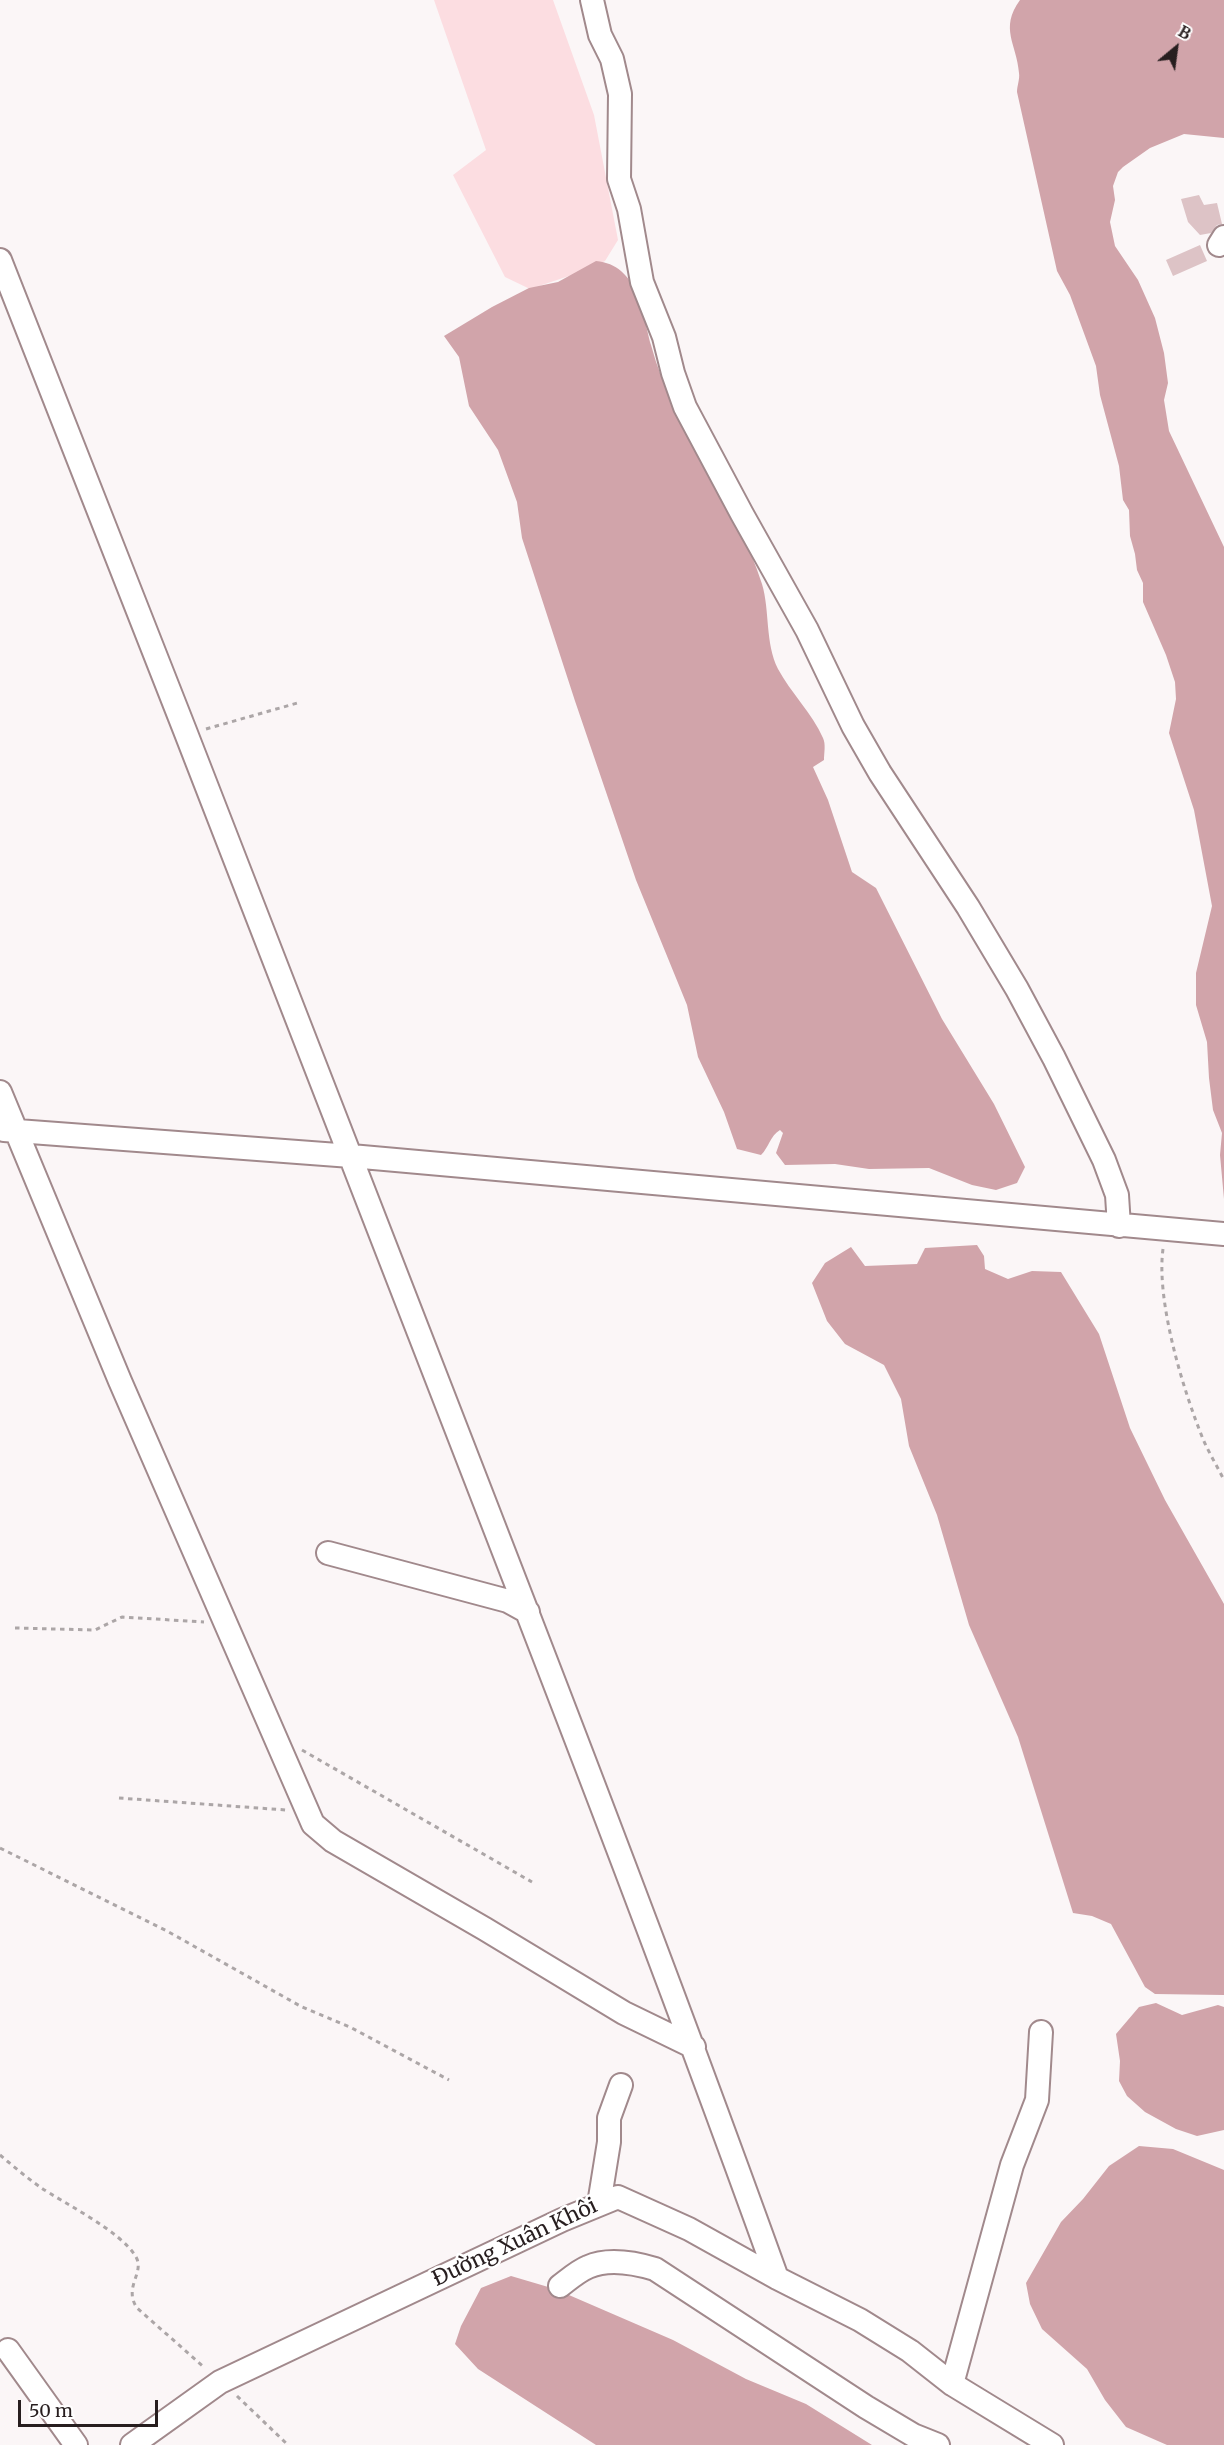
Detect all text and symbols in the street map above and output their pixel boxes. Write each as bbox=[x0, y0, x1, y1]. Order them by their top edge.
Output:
north arrow bbox=[1146, 18, 1206, 78]
text: B bbox=[1175, 21, 1194, 44]
street label: Đường Xuân Khôi bbox=[429, 2194, 601, 2292]
scale bar bbox=[21, 2388, 160, 2426]
text: 50 m bbox=[29, 2399, 73, 2422]

